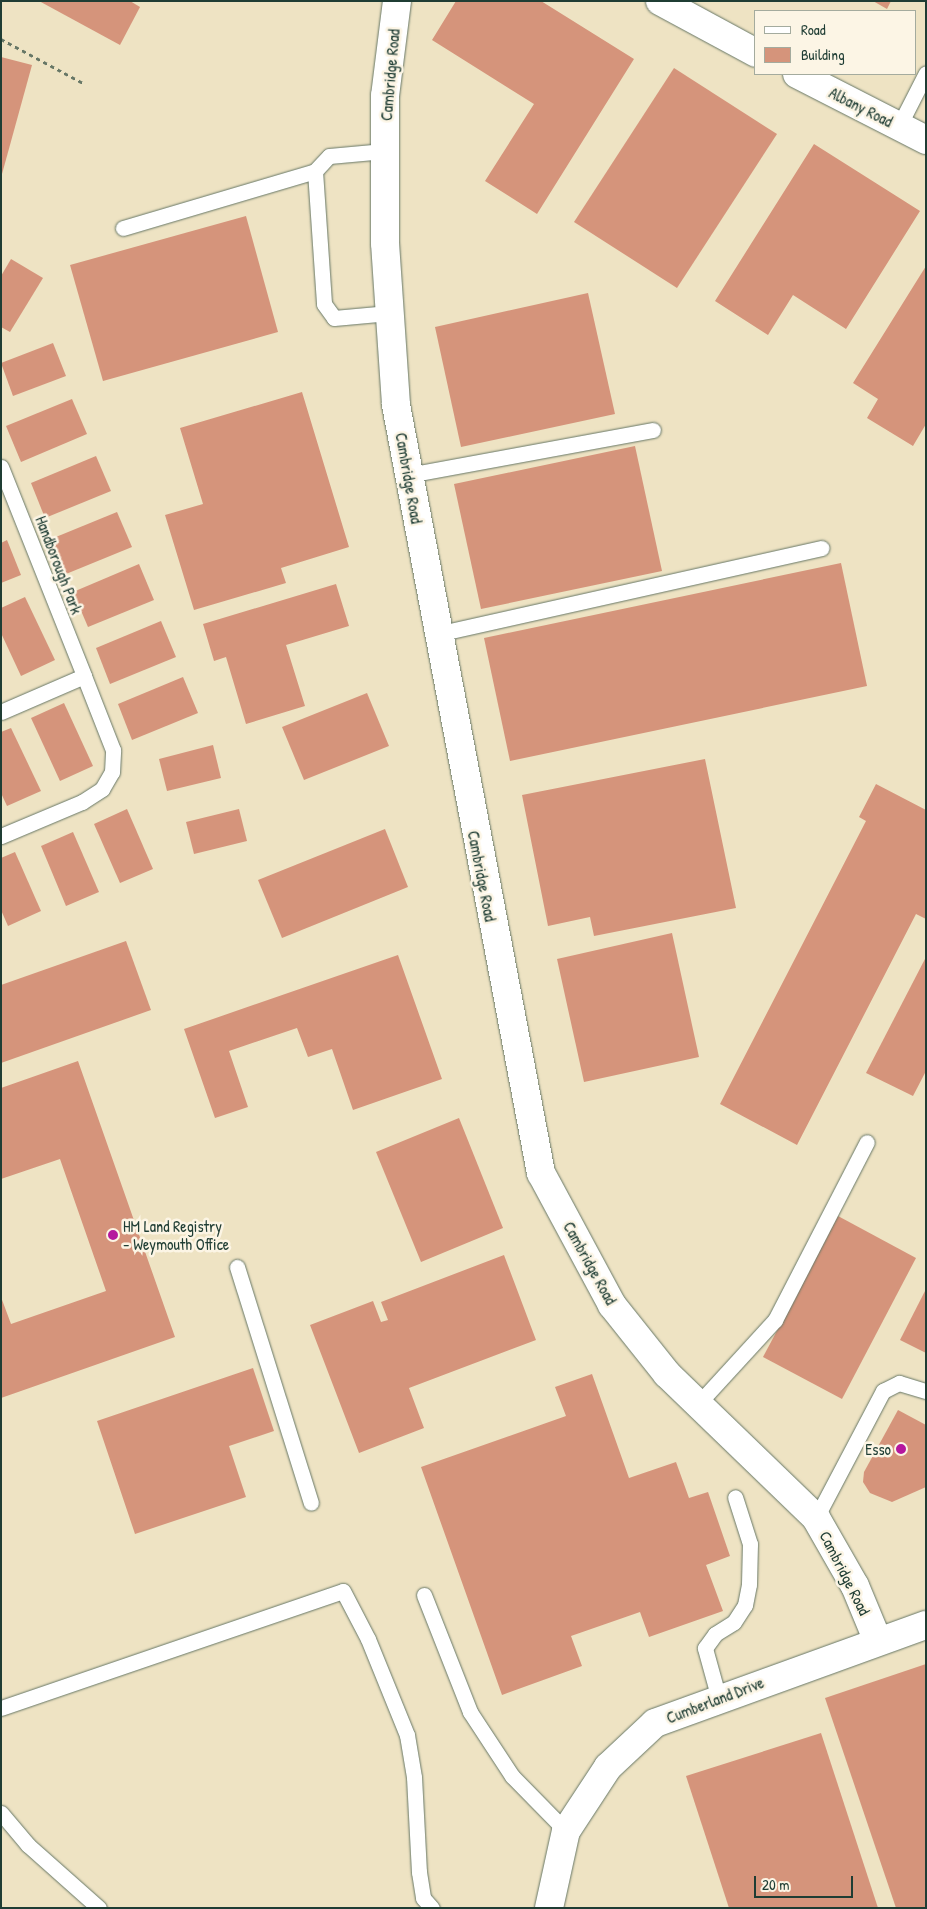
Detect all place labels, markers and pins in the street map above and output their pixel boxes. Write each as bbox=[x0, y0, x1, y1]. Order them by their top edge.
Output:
place label: HM Land Registry - Weymouth Office bbox=[123, 1216, 229, 1254]
marker: HM Land Registry - Weymouth Office bbox=[107, 1229, 119, 1241]
place label: Esso bbox=[865, 1439, 891, 1459]
marker: Esso bbox=[895, 1443, 907, 1455]

